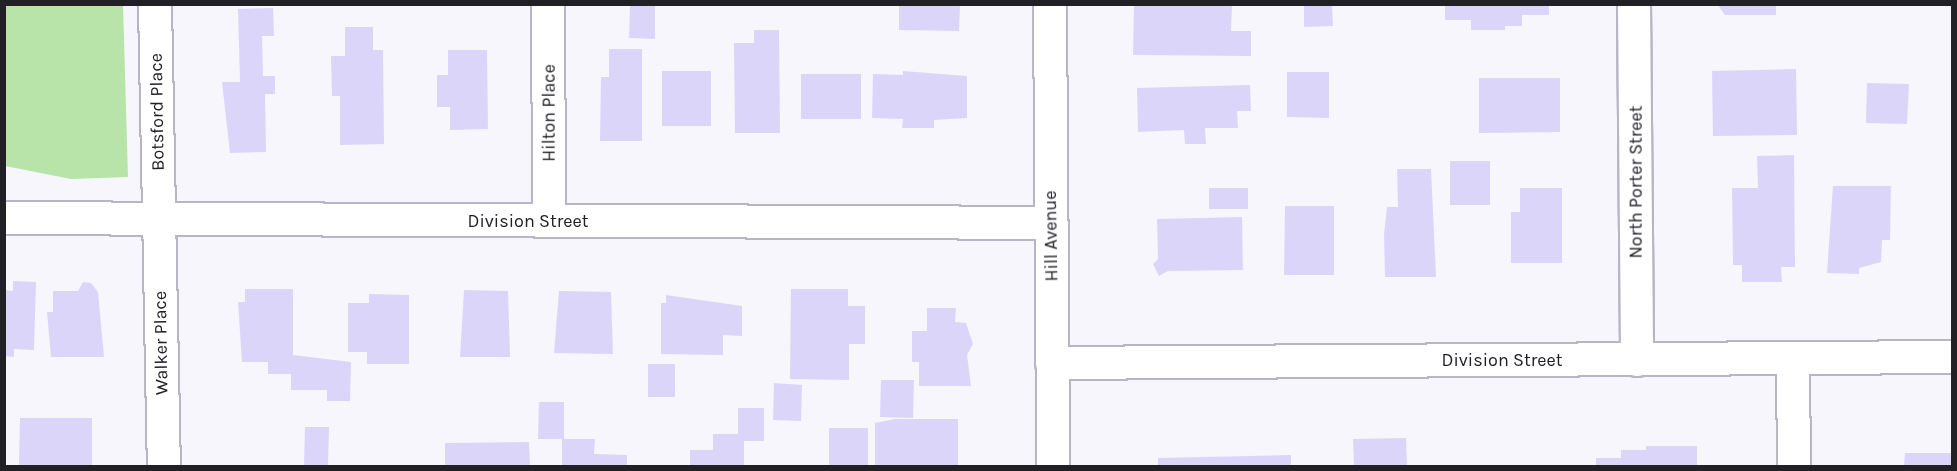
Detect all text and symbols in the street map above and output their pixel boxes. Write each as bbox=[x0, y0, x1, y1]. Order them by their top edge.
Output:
street label: Botsford Place bbox=[145, 53, 169, 171]
street label: Hilton Place bbox=[538, 64, 560, 162]
street label: North Porter Street bbox=[1625, 105, 1647, 259]
street label: Hill Avenue bbox=[1039, 190, 1063, 282]
street label: Division Street bbox=[468, 210, 588, 232]
street label: Walker Place bbox=[149, 291, 173, 395]
street label: Division Street bbox=[1442, 349, 1562, 371]

